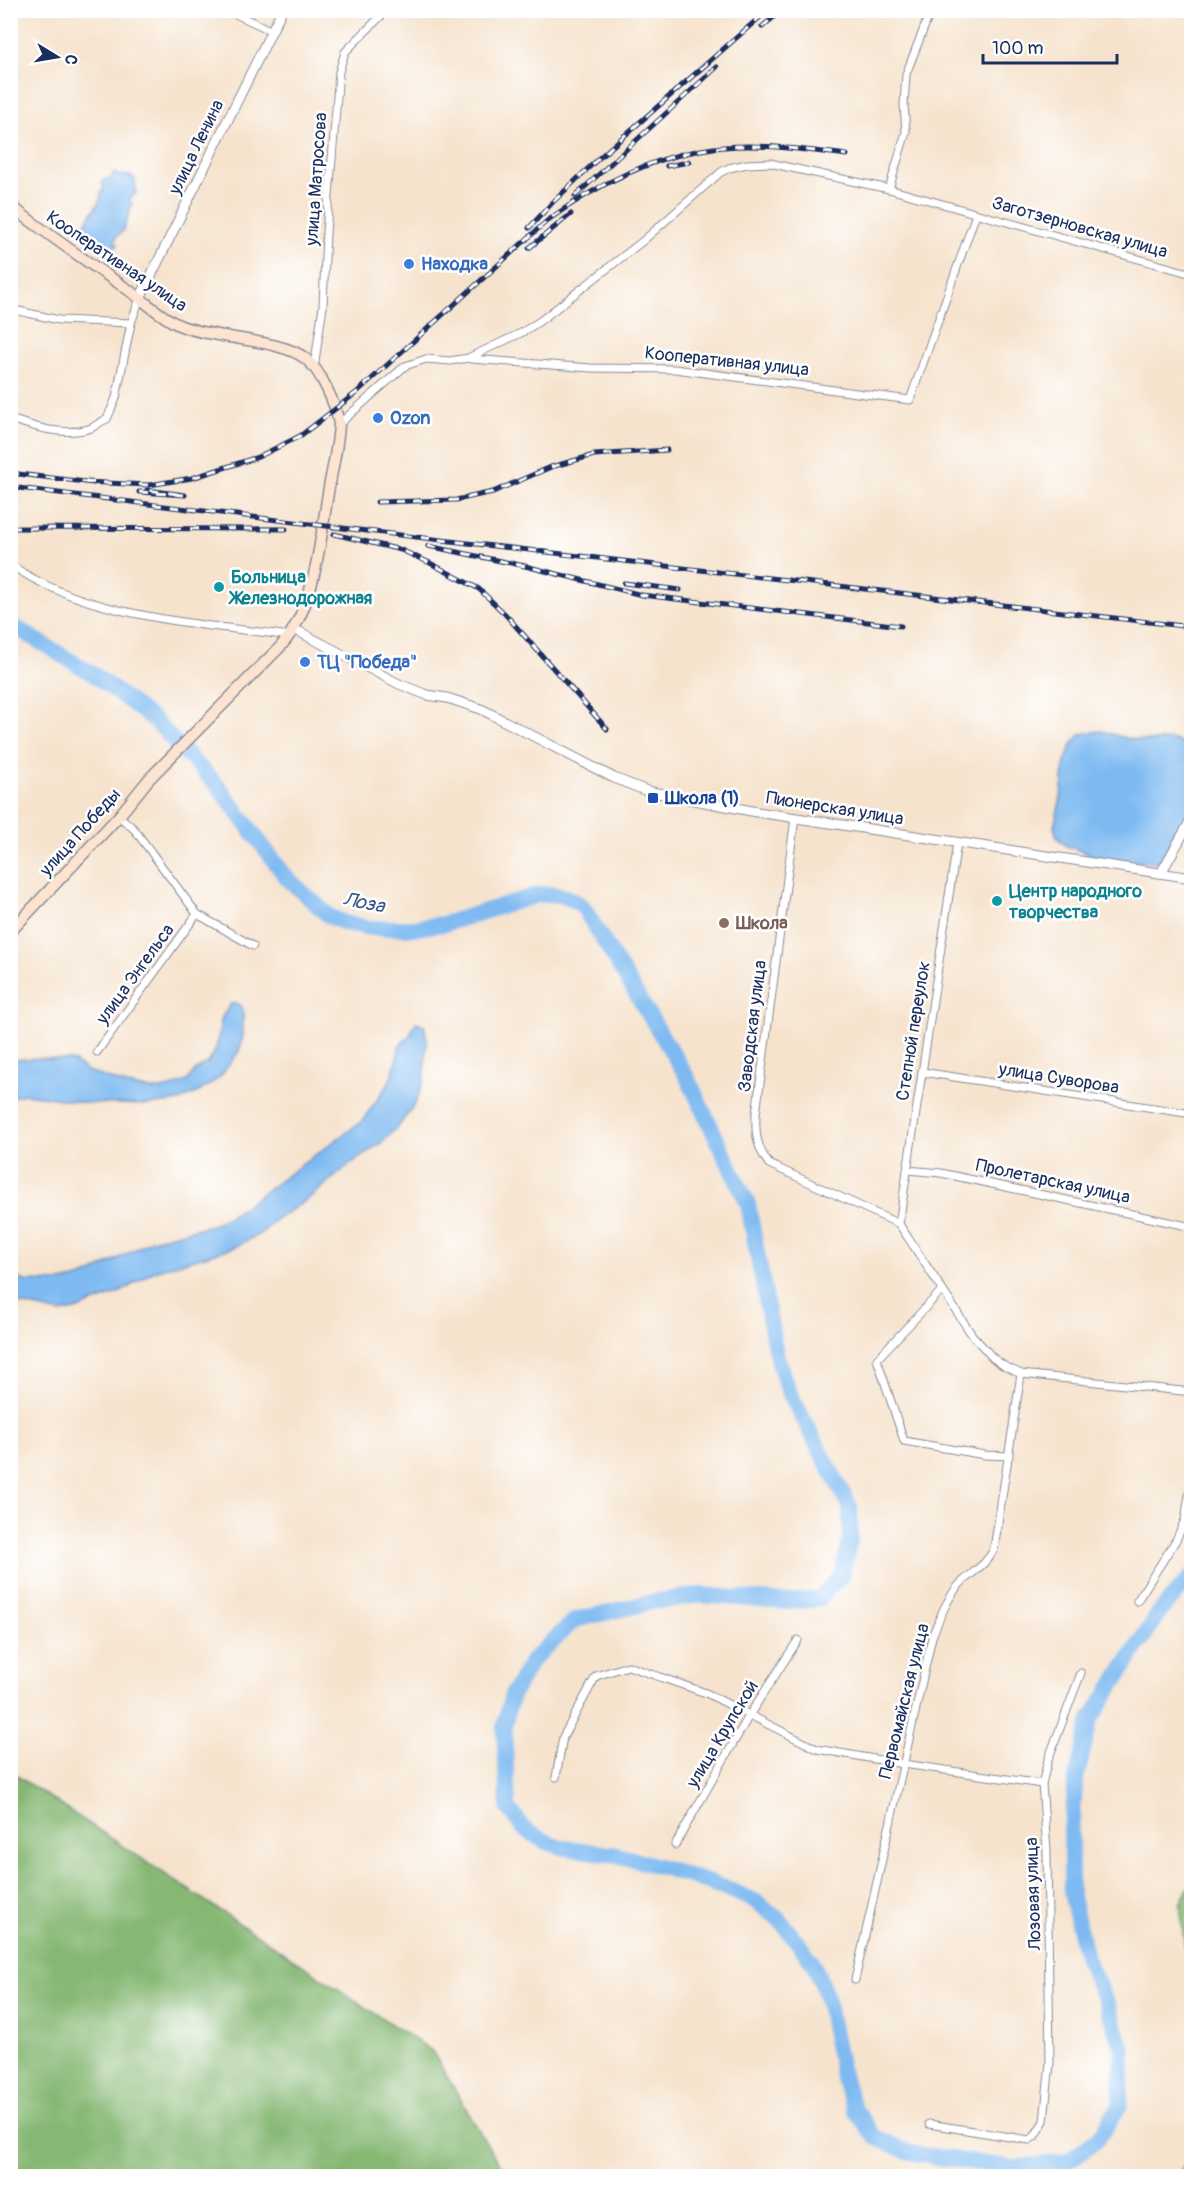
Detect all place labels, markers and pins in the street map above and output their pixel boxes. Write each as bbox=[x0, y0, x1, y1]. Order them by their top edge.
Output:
place label: Находка bbox=[421, 253, 489, 276]
marker: Находка bbox=[402, 257, 416, 271]
place label: Ozon bbox=[390, 407, 430, 430]
marker: Ozon bbox=[371, 411, 385, 425]
place label: Больница Железнодорожная bbox=[228, 566, 372, 610]
marker: Больница Железнодорожная bbox=[212, 580, 226, 594]
place label: ТЦ "Победа" bbox=[316, 651, 417, 674]
marker: ТЦ "Победа" bbox=[298, 655, 312, 669]
place label: Школа (1) bbox=[664, 787, 740, 810]
marker: Школа (1) bbox=[646, 791, 660, 805]
place label: Центр народного творчества bbox=[1009, 880, 1142, 924]
marker: Центр народного творчества bbox=[990, 894, 1004, 908]
place label: Школа bbox=[735, 912, 788, 935]
marker: Школа bbox=[717, 916, 731, 930]

